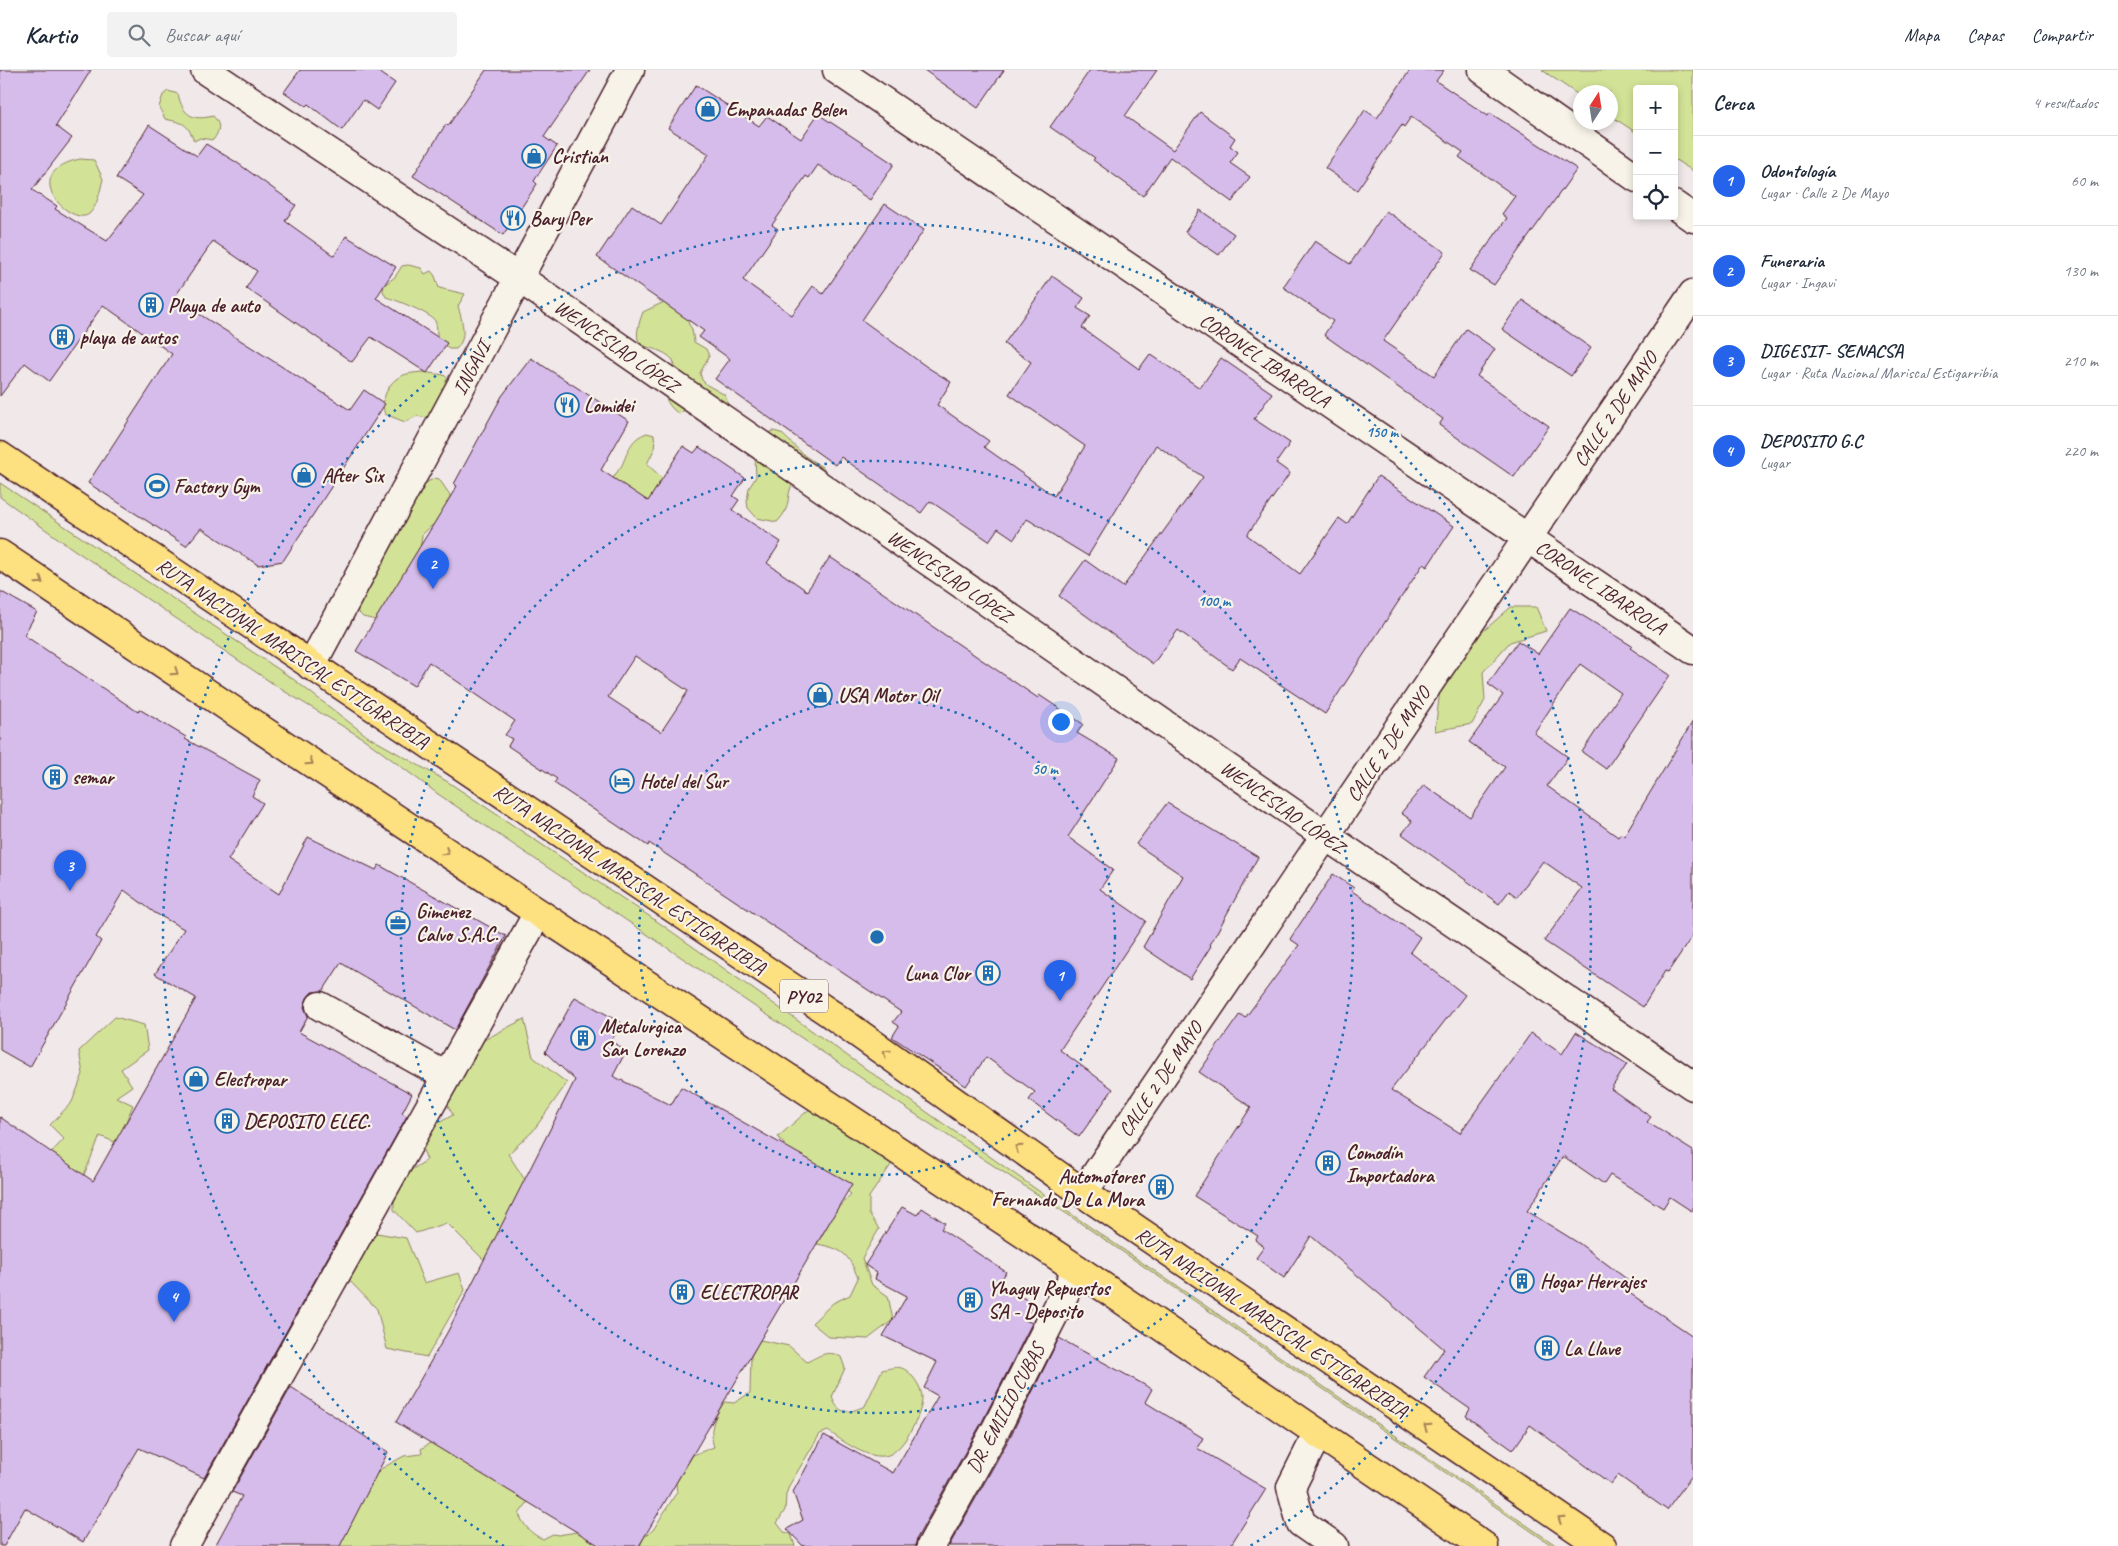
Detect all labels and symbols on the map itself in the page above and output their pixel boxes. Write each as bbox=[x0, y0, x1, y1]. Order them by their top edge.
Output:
north arrow bbox=[1573, 85, 1618, 130]
shop icon: Empanadas Belen bbox=[695, 96, 721, 122]
place label: Empanadas Belen bbox=[726, 97, 848, 122]
shop icon: Cristian bbox=[521, 143, 547, 169]
place label: Cristian bbox=[552, 144, 609, 169]
restaurant icon: Bary Per bbox=[500, 205, 526, 231]
place label: Bary Per bbox=[530, 206, 594, 232]
building icon: Playa de auto bbox=[138, 292, 164, 318]
place label: Playa de auto bbox=[168, 293, 261, 319]
street label: WENCESLAO LÓPEZ bbox=[549, 294, 686, 400]
street label: CORONEL IBARROLA bbox=[1195, 308, 1335, 414]
building icon: playa de autos bbox=[49, 324, 75, 350]
place label: playa de autos bbox=[80, 325, 179, 350]
street label: INGAVI bbox=[447, 334, 498, 399]
street label: CALLE 2 DE MAYO bbox=[1568, 345, 1664, 471]
restaurant icon: Lomidei bbox=[554, 392, 580, 418]
place label: Lomidei bbox=[584, 393, 637, 418]
text: 150 m bbox=[1366, 423, 1400, 442]
shop icon: After Six bbox=[291, 462, 317, 488]
place label: After Six bbox=[322, 463, 385, 488]
sports icon: Factory Gym bbox=[144, 473, 170, 499]
place label: Factory Gym bbox=[174, 474, 261, 500]
street label: WENCESLAO LÓPEZ bbox=[882, 524, 1019, 630]
street label: CORONEL IBARROLA bbox=[1531, 535, 1671, 641]
pin: 2 bbox=[417, 548, 449, 589]
street label: RUTA NACIONAL MARISCAL ESTIGARRIBIA bbox=[152, 553, 435, 755]
one-way arrow bbox=[35, 575, 44, 584]
text: 100 m bbox=[1198, 592, 1232, 611]
one-way arrow bbox=[170, 666, 179, 675]
street label: CALLE 2 DE MAYO bbox=[1341, 680, 1437, 806]
shop icon: USA Motor Oil bbox=[807, 682, 833, 708]
place label: USA Motor Oil bbox=[838, 683, 941, 708]
your location bbox=[1048, 709, 1074, 735]
street label: WENCESLAO LÓPEZ bbox=[1215, 755, 1352, 861]
one-way arrow bbox=[305, 756, 314, 765]
text: 50 m bbox=[1032, 760, 1059, 779]
building icon: semar bbox=[42, 764, 68, 790]
place label: semar bbox=[72, 765, 116, 790]
hotel icon: Hotel del Sur bbox=[609, 768, 635, 794]
place label: Hotel del Sur bbox=[640, 769, 730, 794]
street label: RUTA NACIONAL MARISCAL ESTIGARRIBIA bbox=[489, 779, 772, 981]
one-way arrow bbox=[440, 846, 450, 855]
pin: 3 bbox=[54, 850, 86, 891]
place label: Gimenez Calvo S.A.C. bbox=[416, 899, 499, 947]
office icon: Gimenez Calvo S.A.C. bbox=[385, 910, 411, 936]
centre of rings bbox=[868, 928, 886, 946]
building icon: Luna Clor bbox=[975, 960, 1001, 986]
pin: 1 bbox=[1044, 960, 1076, 1001]
place label: Luna Clor bbox=[905, 961, 973, 986]
road number: PY02 bbox=[780, 979, 828, 1012]
place label: Metalurgica San Lorenzo bbox=[600, 1014, 687, 1062]
street label: CALLE 2 DE MAYO bbox=[1113, 1015, 1209, 1141]
building icon: Metalurgica San Lorenzo bbox=[570, 1025, 596, 1051]
one-way arrow bbox=[882, 1050, 892, 1059]
shop icon: Electropar bbox=[183, 1066, 209, 1092]
place label: Electropar bbox=[214, 1067, 289, 1092]
building icon: DEPOSITO ELEC. bbox=[214, 1108, 240, 1134]
place label: DEPOSITO ELEC. bbox=[244, 1109, 371, 1134]
place label: Comodín Importadora bbox=[1346, 1140, 1436, 1188]
one-way arrow bbox=[1015, 1144, 1024, 1154]
building icon: Comodín Importadora bbox=[1315, 1150, 1341, 1176]
place label: Automotores Fernando De La Mora bbox=[992, 1164, 1146, 1212]
building icon: Automotores Fernando De La Mora bbox=[1148, 1174, 1174, 1200]
street label: RUTA NACIONAL MARISCAL ESTIGARRIBIA bbox=[1131, 1222, 1414, 1424]
building icon: Hogar Herrajes bbox=[1509, 1268, 1535, 1294]
place label: Hogar Herrajes bbox=[1540, 1269, 1648, 1294]
place label: Yhaguy Repuestos SA - Deposito bbox=[988, 1276, 1111, 1324]
building icon: ELECTROPAR bbox=[669, 1279, 695, 1305]
place label: ELECTROPAR bbox=[700, 1280, 800, 1305]
pin: 4 bbox=[158, 1281, 190, 1322]
building icon: Yhaguy Repuestos SA - Deposito bbox=[957, 1287, 983, 1313]
building icon: La Llave bbox=[1534, 1335, 1560, 1361]
place label: La Llave bbox=[1564, 1336, 1621, 1361]
street label: DR. EMILIO CUBAS bbox=[961, 1337, 1051, 1477]
one-way arrow bbox=[1423, 1424, 1433, 1433]
one-way arrow bbox=[1557, 1516, 1567, 1525]

